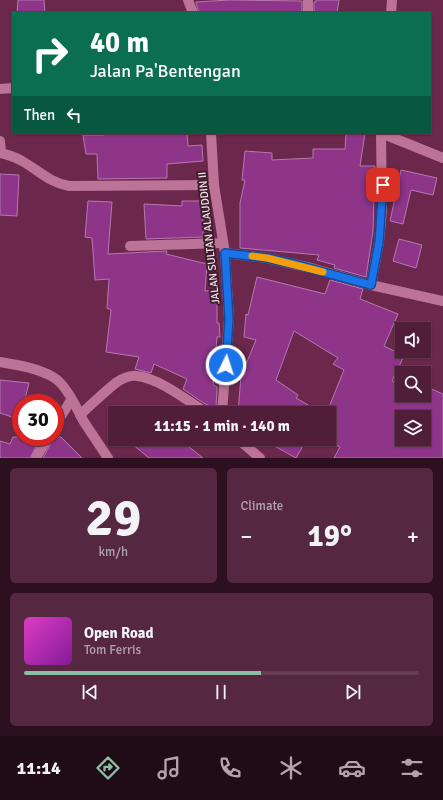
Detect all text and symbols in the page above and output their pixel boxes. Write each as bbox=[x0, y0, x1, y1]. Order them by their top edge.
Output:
text: 40 m bbox=[90, 26, 149, 60]
icon: right bbox=[24, 28, 76, 80]
text: Jalan Pa'Bentengan bbox=[90, 60, 241, 82]
icon: left bbox=[63, 104, 85, 126]
text: Then bbox=[24, 106, 55, 124]
pin bbox=[366, 168, 400, 202]
street label: JALAN SULTAN ALAUDDIN II bbox=[196, 171, 222, 305]
icon: arrive bbox=[372, 174, 394, 196]
map controls bbox=[395, 322, 431, 446]
button: sound bbox=[395, 322, 431, 358]
position arrow bbox=[205, 344, 247, 386]
button: search bbox=[395, 366, 431, 402]
speed limit sign: 30 bbox=[12, 394, 64, 446]
button: layers bbox=[395, 410, 431, 446]
text: 11:15 · 1 min · 140 m bbox=[154, 417, 290, 435]
text: 29 bbox=[85, 486, 141, 550]
text: Climate bbox=[241, 498, 283, 514]
text: 19° bbox=[308, 518, 352, 555]
text: − bbox=[241, 523, 252, 550]
text: + bbox=[407, 523, 419, 550]
text: km/h bbox=[99, 544, 128, 560]
text: Open Road bbox=[84, 624, 154, 642]
text: Tom Ferris bbox=[84, 642, 141, 658]
icon: previous bbox=[79, 681, 101, 703]
icon: pause bbox=[210, 681, 232, 703]
icon: next bbox=[342, 681, 364, 703]
icon: directions bbox=[94, 754, 122, 782]
icon: music bbox=[155, 754, 183, 782]
icon: phone bbox=[216, 754, 244, 782]
icon: climate bbox=[277, 754, 305, 782]
icon: car bbox=[338, 754, 366, 782]
icon: filters bbox=[398, 754, 426, 782]
text: 11:14 bbox=[16, 757, 61, 779]

